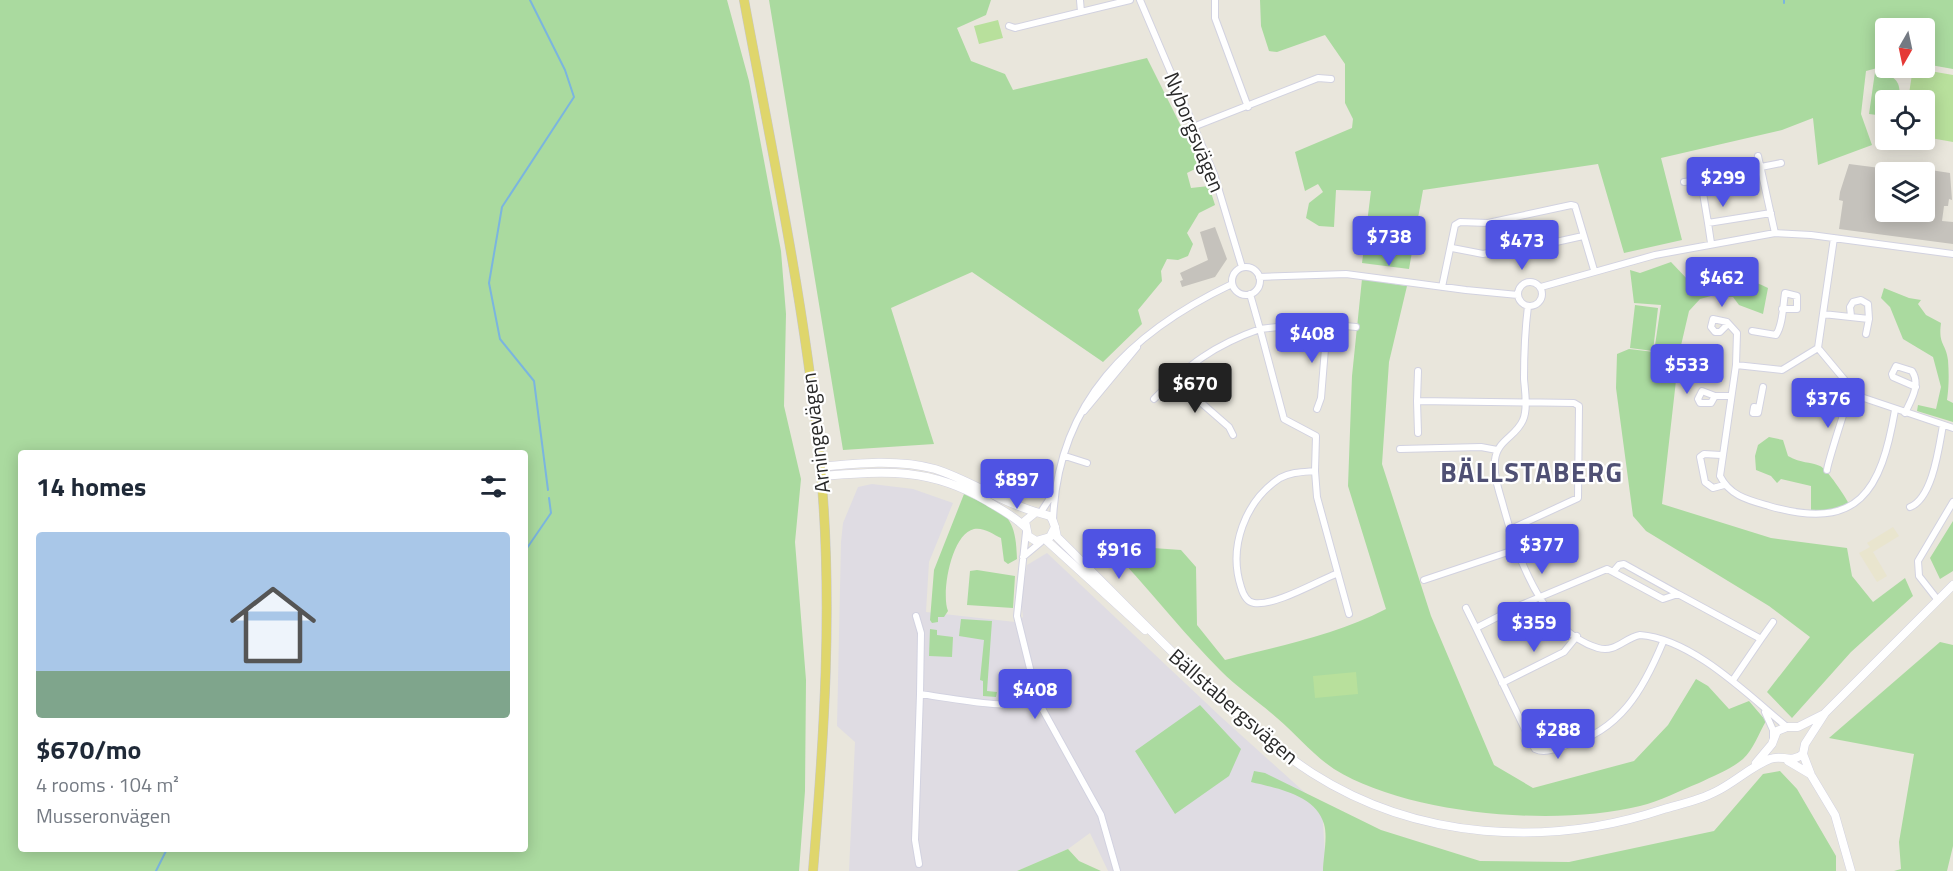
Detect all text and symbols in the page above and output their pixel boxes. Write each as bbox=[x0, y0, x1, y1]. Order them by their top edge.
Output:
north arrow bbox=[1875, 18, 1935, 78]
map controls bbox=[1875, 18, 1935, 222]
street label: Nyborgsvägen bbox=[1156, 67, 1234, 197]
button: locate bbox=[1875, 90, 1935, 150]
pin: $299 bbox=[1687, 157, 1759, 208]
text: $299 bbox=[1701, 161, 1745, 192]
button: layers bbox=[1875, 162, 1935, 222]
pin: $738 bbox=[1353, 216, 1425, 267]
text: $738 bbox=[1367, 220, 1411, 251]
pin: $473 bbox=[1486, 220, 1558, 271]
text: $473 bbox=[1500, 224, 1544, 255]
pin: $462 bbox=[1686, 257, 1758, 308]
text: $462 bbox=[1700, 261, 1744, 292]
pin: $408 bbox=[1276, 313, 1348, 364]
text: $408 bbox=[1290, 317, 1334, 348]
pin: $533 bbox=[1651, 344, 1723, 395]
text: $533 bbox=[1665, 348, 1709, 379]
pin: $670 bbox=[1159, 363, 1231, 414]
text: $670 bbox=[1173, 367, 1217, 398]
street label: Arningevägen bbox=[792, 371, 838, 495]
pin: $376 bbox=[1792, 378, 1864, 429]
text: $376 bbox=[1806, 382, 1850, 413]
district label: BÄLLSTABERG bbox=[1440, 451, 1624, 492]
pin: $897 bbox=[981, 459, 1053, 510]
text: $897 bbox=[995, 463, 1039, 494]
text: 14 homes bbox=[36, 467, 146, 506]
icon: filters bbox=[477, 470, 510, 503]
pin: $377 bbox=[1506, 524, 1578, 575]
text: $377 bbox=[1520, 528, 1564, 559]
pin: $916 bbox=[1083, 529, 1155, 580]
text: $916 bbox=[1097, 533, 1141, 564]
icon: home bbox=[219, 571, 327, 679]
pin: $359 bbox=[1498, 602, 1570, 653]
text: $359 bbox=[1512, 606, 1556, 637]
street label: Bällstabergsvägen bbox=[1162, 640, 1306, 772]
pin: $408 bbox=[999, 669, 1071, 720]
text: $408 bbox=[1013, 673, 1057, 704]
pin: $288 bbox=[1522, 709, 1594, 760]
text: $288 bbox=[1536, 713, 1580, 744]
text: $670/mo bbox=[36, 730, 141, 769]
text: 4 rooms · 104 m² bbox=[36, 769, 179, 800]
text: Musseronvägen bbox=[36, 800, 171, 831]

